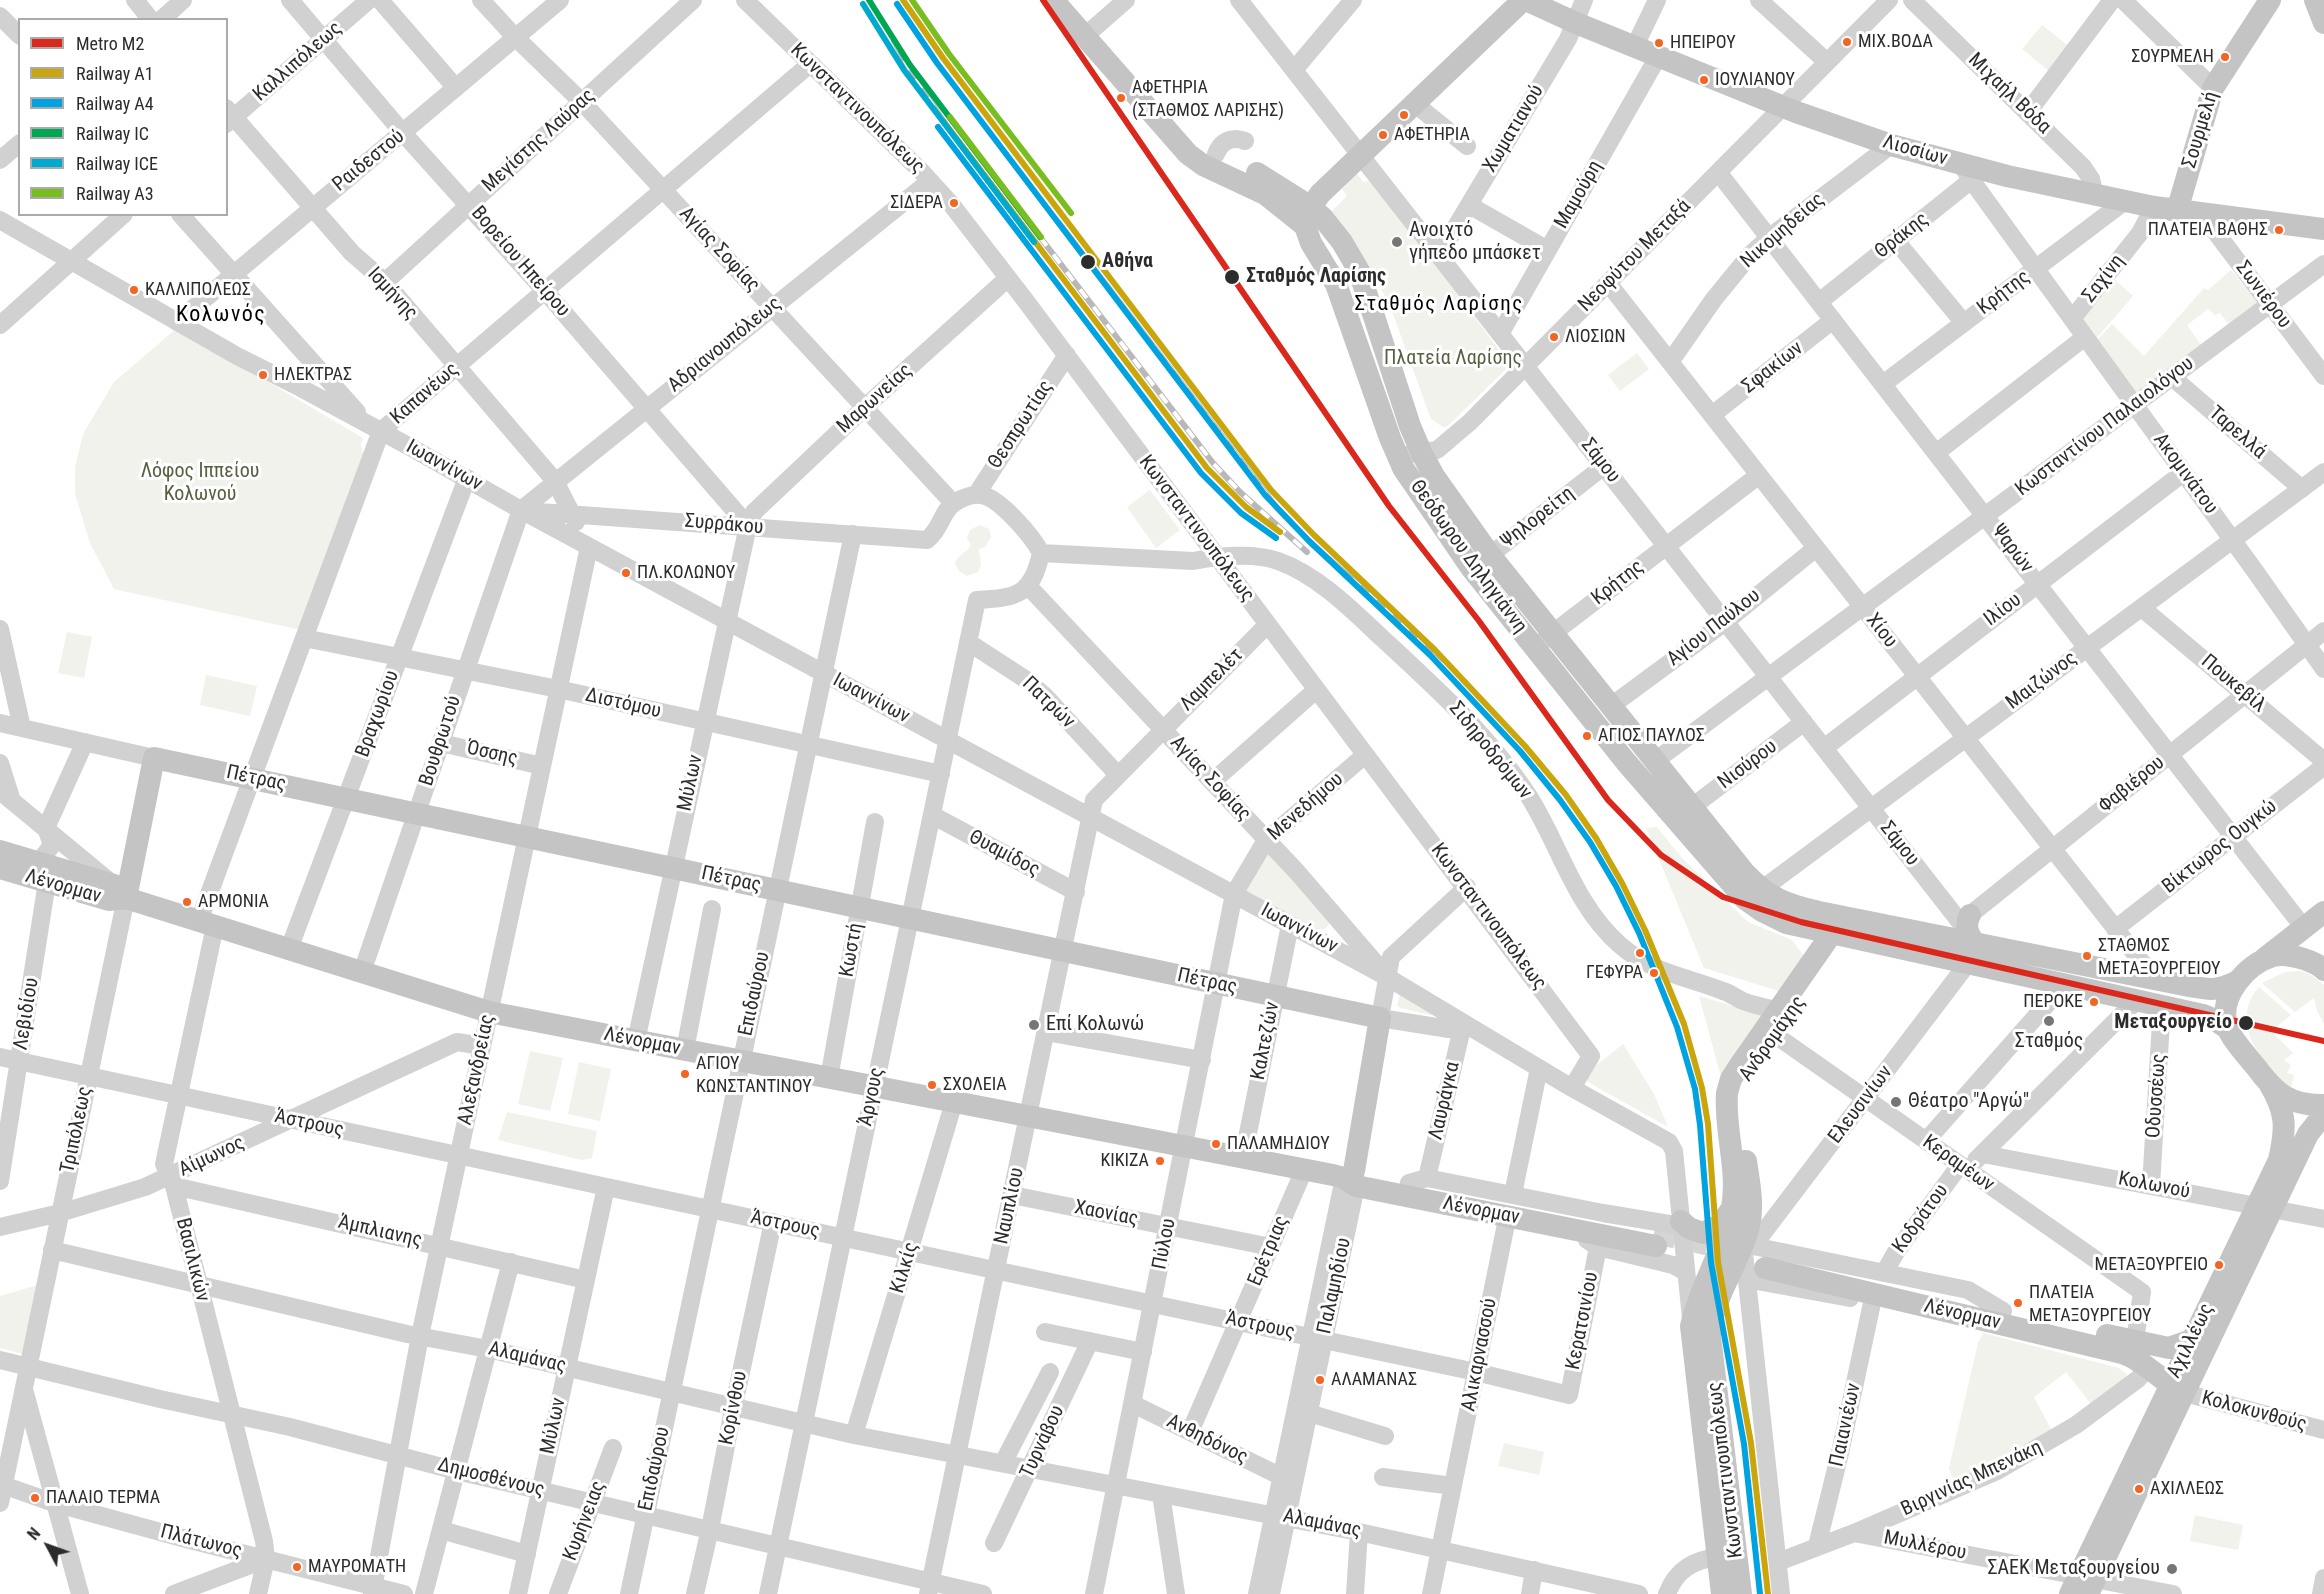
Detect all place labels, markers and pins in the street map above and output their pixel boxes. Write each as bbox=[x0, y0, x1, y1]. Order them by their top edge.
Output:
place label: ΜΙΧ.ΒΟΔΑ bbox=[1858, 31, 1933, 53]
place label: ΗΠΕΙΡΟΥ bbox=[1670, 32, 1736, 54]
marker: ΜΙΧ.ΒΟΔΑ bbox=[1841, 36, 1853, 48]
marker: ΗΠΕΙΡΟΥ bbox=[1653, 37, 1665, 49]
place label: ΣΟΥΡΜΕΛΗ bbox=[2131, 46, 2214, 68]
marker: ΣΟΥΡΜΕΛΗ bbox=[2219, 51, 2231, 63]
place label: ΙΟΥΛΙΑΝΟΥ bbox=[1715, 69, 1795, 91]
marker: ΙΟΥΛΙΑΝΟΥ bbox=[1698, 74, 1710, 86]
place label: ΑΦΕΤΗΡΙΑ (ΣΤΑΘΜΟΣ ΛΑΡΙΣΗΣ) bbox=[1132, 77, 1284, 119]
marker: ΑΦΕΤΗΡΙΑ (ΣΤΑΘΜΟΣ ΛΑΡΙΣΗΣ) bbox=[1115, 92, 1127, 104]
unlabelled marker bbox=[1398, 109, 1410, 121]
place label: ΑΦΕΤΗΡΙΑ bbox=[1394, 124, 1470, 146]
marker: ΑΦΕΤΗΡΙΑ bbox=[1377, 129, 1389, 141]
place label: ΣΙΔΕΡΑ bbox=[890, 192, 943, 214]
marker: ΣΙΔΕΡΑ bbox=[948, 197, 960, 209]
place label: Ανοιχτό γήπεδο μπάσκετ bbox=[1409, 219, 1541, 266]
place label: ΠΛΑΤΕΙΑ ΒΑΘΗΣ bbox=[2148, 219, 2268, 241]
marker: ΠΛΑΤΕΙΑ ΒΑΘΗΣ bbox=[2273, 224, 2285, 236]
marker: Ανοιχτό γήπεδο μπάσκετ bbox=[1390, 235, 1404, 249]
place label: Αθήνα bbox=[1102, 250, 1153, 274]
marker: Αθήνα bbox=[1079, 253, 1097, 271]
place label: Σταθμός Λαρίσης bbox=[1246, 265, 1386, 289]
marker: Σταθμός Λαρίσης bbox=[1223, 268, 1241, 286]
place label: ΚΑΛΛΙΠΟΛΕΩΣ bbox=[145, 279, 251, 301]
marker: ΚΑΛΛΙΠΟΛΕΩΣ bbox=[128, 284, 140, 296]
place label: ΛΙΟΣΙΩΝ bbox=[1565, 326, 1626, 348]
marker: ΛΙΟΣΙΩΝ bbox=[1548, 331, 1560, 343]
place label: ΗΛΕΚΤΡΑΣ bbox=[274, 364, 352, 386]
marker: ΗΛΕΚΤΡΑΣ bbox=[257, 369, 269, 381]
place label: ΠΛ.ΚΟΛΩΝΟΥ bbox=[637, 562, 735, 584]
marker: ΠΛ.ΚΟΛΩΝΟΥ bbox=[620, 567, 632, 579]
place label: ΑΓΙΟΣ ΠΑΥΛΟΣ bbox=[1598, 725, 1705, 747]
marker: ΑΓΙΟΣ ΠΑΥΛΟΣ bbox=[1581, 730, 1593, 742]
place label: ΑΡΜΟΝΙΑ bbox=[198, 891, 269, 913]
marker: ΑΡΜΟΝΙΑ bbox=[181, 896, 193, 908]
place label: ΣΤΑΘΜΟΣ ΜΕΤΑΞΟΥΡΓΕΙΟΥ bbox=[2098, 935, 2221, 978]
unlabelled marker bbox=[1634, 947, 1646, 959]
marker: ΣΤΑΘΜΟΣ ΜΕΤΑΞΟΥΡΓΕΙΟΥ bbox=[2081, 950, 2093, 962]
place label: ΓΕΦΥΡΑ bbox=[1586, 962, 1643, 984]
marker: ΓΕΦΥΡΑ bbox=[1648, 967, 1660, 979]
place label: ΠΕΡΟΚΕ bbox=[2023, 991, 2083, 1013]
marker: ΠΕΡΟΚΕ bbox=[2088, 996, 2100, 1008]
place label: Μεταξουργείο bbox=[2114, 1011, 2232, 1035]
place label: Επί Κολωνώ bbox=[1046, 1013, 1144, 1037]
marker: Σταθμός bbox=[2042, 1014, 2056, 1028]
marker: Μεταξουργείο bbox=[2237, 1014, 2255, 1032]
marker: Επί Κολωνώ bbox=[1027, 1018, 1041, 1032]
place label: Σταθμός bbox=[2015, 1030, 2083, 1054]
place label: ΑΓΙΟΥ ΚΩΝΣΤΑΝΤΙΝΟΥ bbox=[696, 1053, 812, 1096]
marker: ΑΓΙΟΥ ΚΩΝΣΤΑΝΤΙΝΟΥ bbox=[679, 1068, 691, 1080]
place label: ΣΧΟΛΕΙΑ bbox=[943, 1074, 1007, 1096]
marker: ΣΧΟΛΕΙΑ bbox=[926, 1079, 938, 1091]
place label: Θέατρο "Αργώ" bbox=[1908, 1090, 2029, 1114]
marker: Θέατρο "Αργώ" bbox=[1889, 1095, 1903, 1109]
place label: ΠΑΛΑΜΗΔΙΟΥ bbox=[1227, 1133, 1330, 1155]
marker: ΠΑΛΑΜΗΔΙΟΥ bbox=[1210, 1138, 1222, 1150]
place label: ΚΙΚΙΖΑ bbox=[1100, 1150, 1149, 1172]
marker: ΚΙΚΙΖΑ bbox=[1154, 1155, 1166, 1167]
place label: ΜΕΤΑΞΟΥΡΓΕΙΟ bbox=[2095, 1254, 2208, 1276]
marker: ΜΕΤΑΞΟΥΡΓΕΙΟ bbox=[2213, 1259, 2225, 1271]
place label: ΠΛΑΤΕΙΑ ΜΕΤΑΞΟΥΡΓΕΙΟΥ bbox=[2029, 1282, 2152, 1324]
marker: ΠΛΑΤΕΙΑ ΜΕΤΑΞΟΥΡΓΕΙΟΥ bbox=[2012, 1297, 2024, 1309]
place label: ΑΛΑΜΑΝΑΣ bbox=[1331, 1369, 1417, 1391]
marker: ΑΛΑΜΑΝΑΣ bbox=[1314, 1374, 1326, 1386]
place label: ΑΧΙΛΛΕΩΣ bbox=[2150, 1478, 2224, 1500]
marker: ΑΧΙΛΛΕΩΣ bbox=[2133, 1483, 2145, 1495]
place label: ΠΑΛΑΙΟ ΤΕΡΜΑ bbox=[46, 1487, 160, 1509]
marker: ΠΑΛΑΙΟ ΤΕΡΜΑ bbox=[29, 1492, 41, 1504]
place label: ΜΑΥΡΟΜΑΤΗ bbox=[308, 1556, 406, 1578]
place label: ΣΑΕΚ Μεταξουργείου bbox=[1987, 1557, 2160, 1581]
marker: ΜΑΥΡΟΜΑΤΗ bbox=[291, 1561, 303, 1573]
marker: ΣΑΕΚ Μεταξουργείου bbox=[2165, 1562, 2179, 1576]

